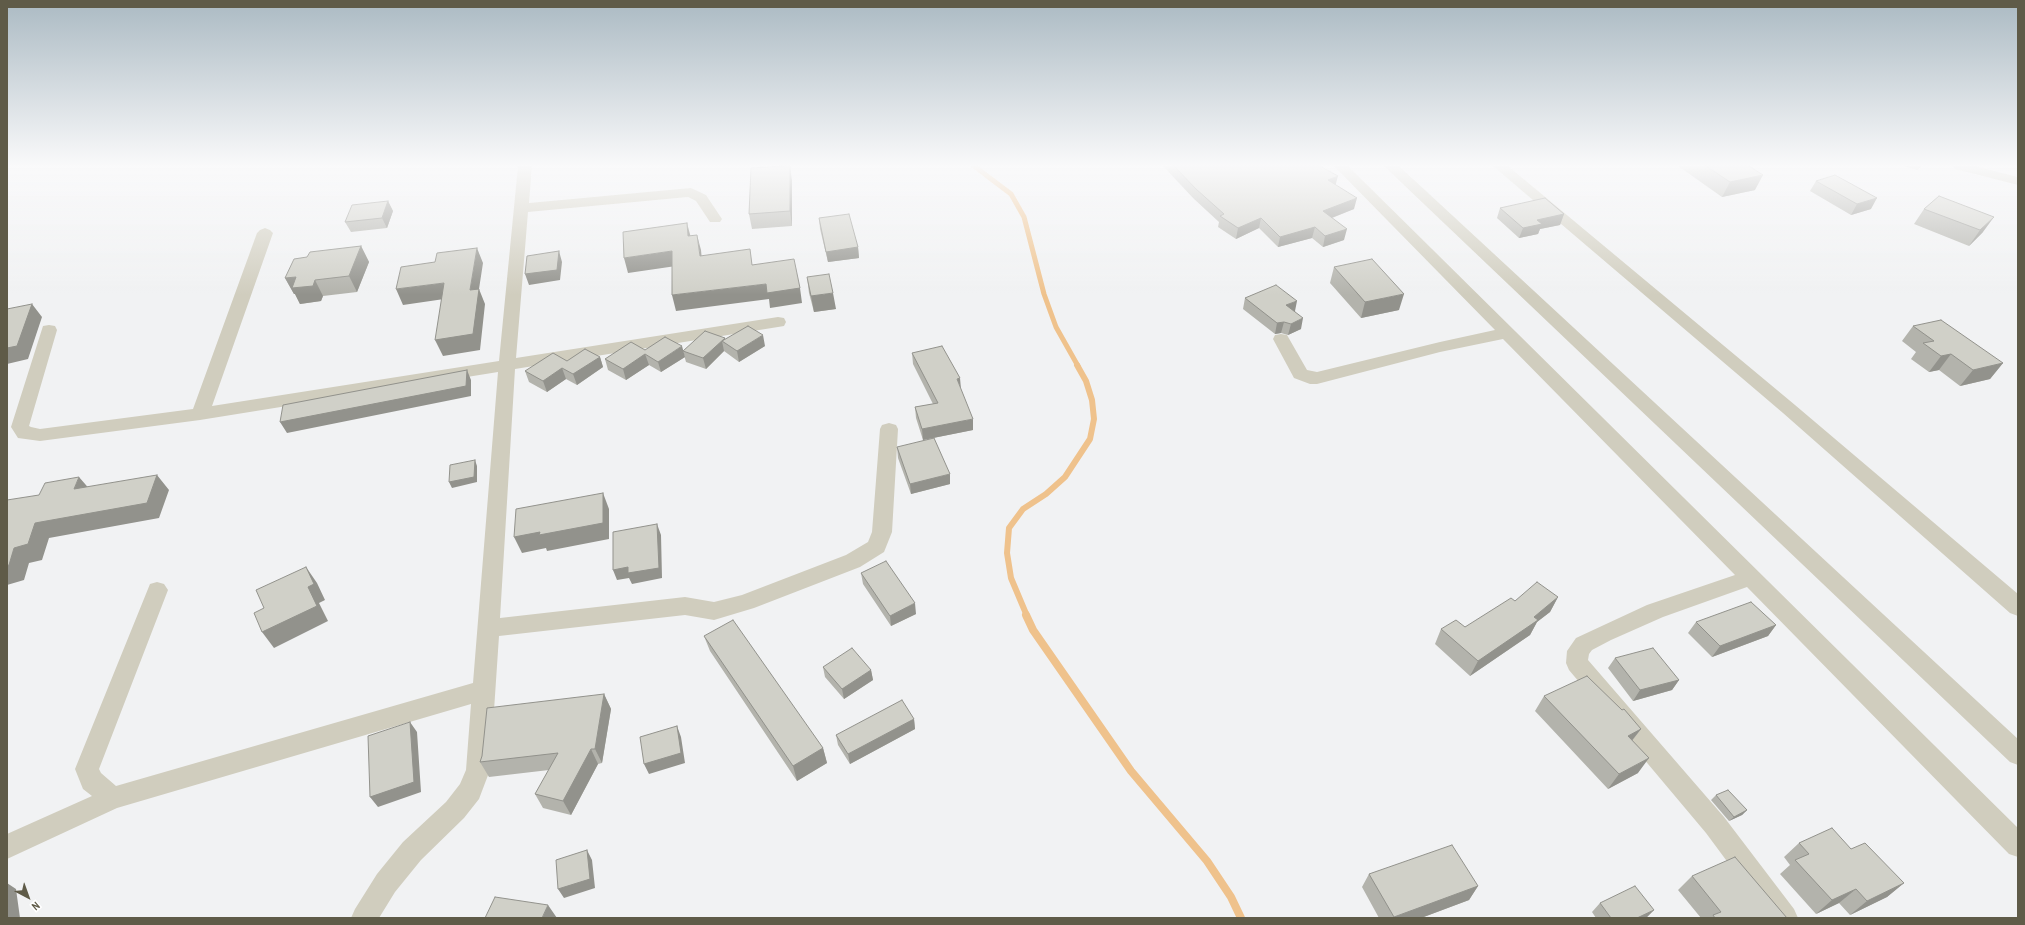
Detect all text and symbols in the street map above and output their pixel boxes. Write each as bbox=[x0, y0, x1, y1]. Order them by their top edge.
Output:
north arrow bbox=[8, 877, 48, 917]
text: N bbox=[29, 899, 43, 913]

